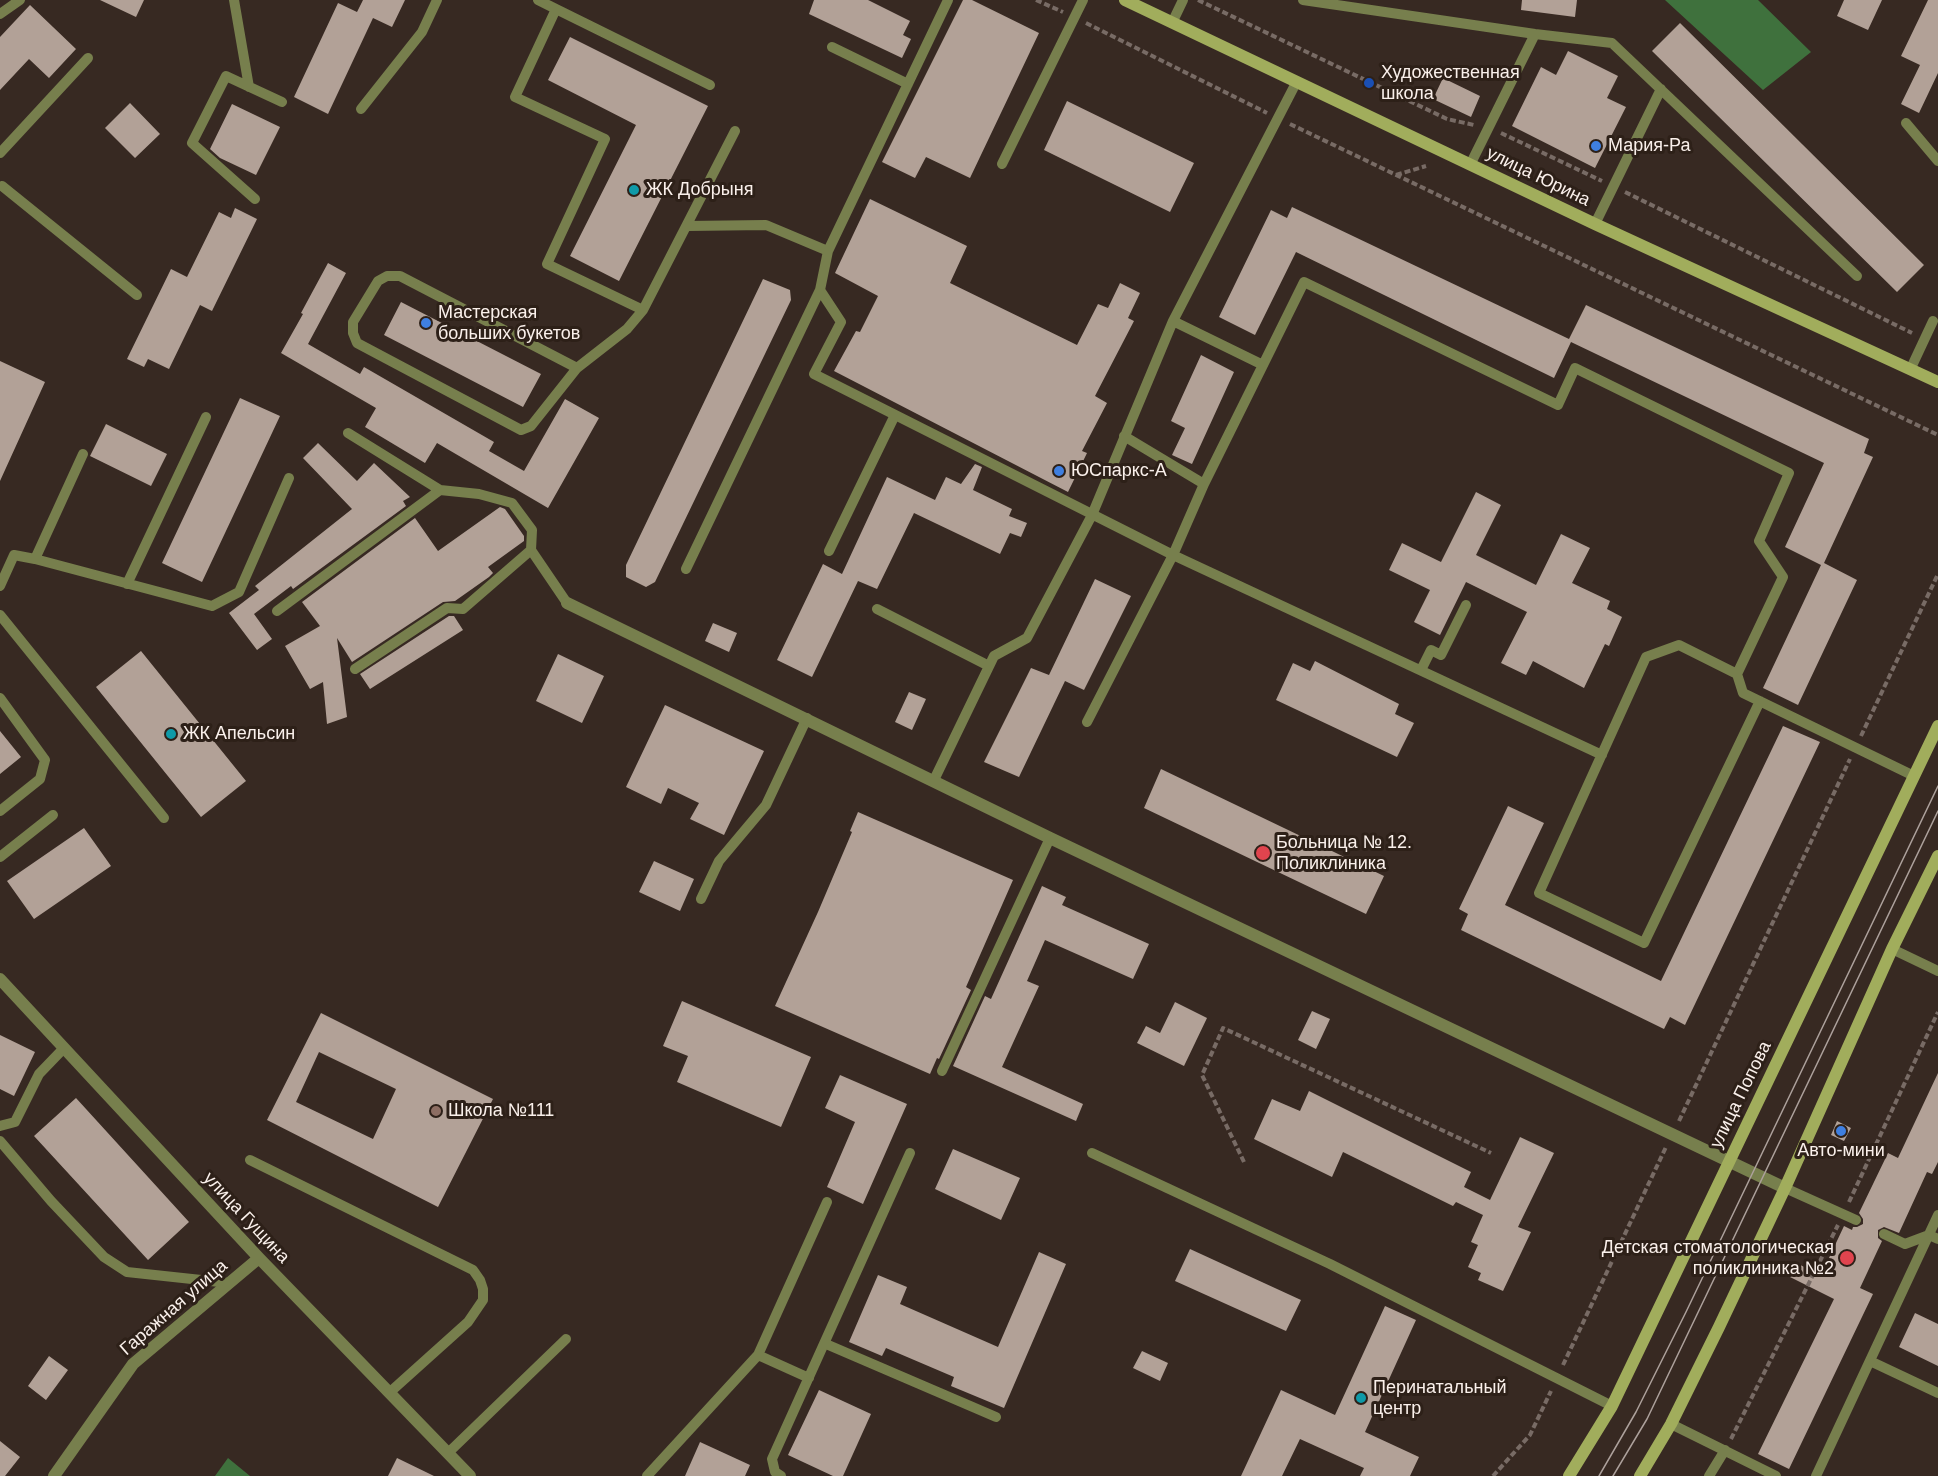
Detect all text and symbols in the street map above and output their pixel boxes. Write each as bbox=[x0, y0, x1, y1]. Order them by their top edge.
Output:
place label: Художественная школа bbox=[1381, 62, 1520, 104]
marker: Художественная школа bbox=[1362, 76, 1376, 90]
place label: Мария-Ра bbox=[1608, 135, 1690, 157]
marker: Мария-Ра bbox=[1589, 139, 1603, 153]
street label: улица Юрина bbox=[1483, 143, 1593, 211]
place label: ЖК Добрыня bbox=[646, 179, 753, 201]
marker: ЖК Добрыня bbox=[627, 183, 641, 197]
place label: Мастерская больших букетов bbox=[438, 302, 580, 344]
marker: Мастерская больших букетов bbox=[419, 316, 433, 330]
place label: ЮСпаркс-А bbox=[1071, 460, 1167, 482]
marker: ЮСпаркс-А bbox=[1052, 464, 1066, 478]
place label: ЖК Апельсин bbox=[183, 723, 295, 745]
marker: ЖК Апельсин bbox=[164, 727, 178, 741]
place label: Больница № 12. Поликлиника bbox=[1276, 832, 1412, 874]
marker: Больница № 12. Поликлиника bbox=[1254, 844, 1272, 862]
street label: улица Попова bbox=[1706, 1038, 1776, 1152]
place label: Школа №111 bbox=[448, 1100, 554, 1122]
marker: Школа №111 bbox=[429, 1104, 443, 1118]
marker: Авто-мини bbox=[1834, 1124, 1848, 1138]
place label: Авто-мини bbox=[1797, 1140, 1885, 1162]
street label: улица Гущина bbox=[198, 1168, 294, 1268]
place label: Детская стоматологическая поликлиника №2 bbox=[1602, 1237, 1834, 1280]
marker: Детская стоматологическая поликлиника №2 bbox=[1838, 1249, 1856, 1267]
street label: Гаражная улица bbox=[116, 1256, 232, 1360]
place label: Перинатальный центр bbox=[1373, 1377, 1506, 1420]
marker: Перинатальный центр bbox=[1354, 1391, 1368, 1405]

